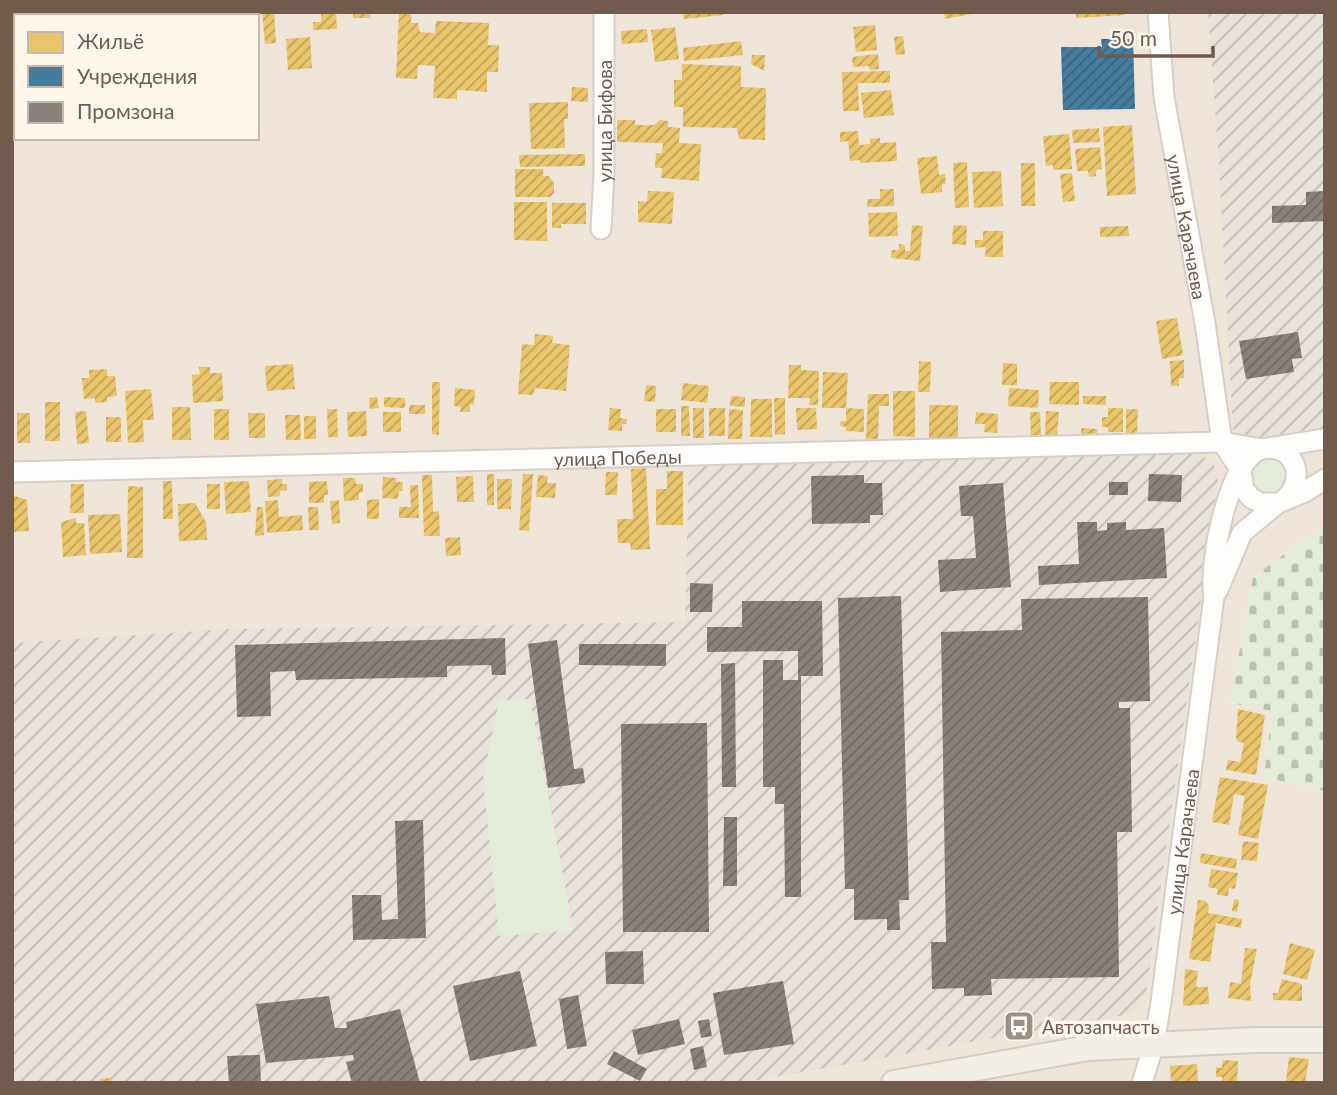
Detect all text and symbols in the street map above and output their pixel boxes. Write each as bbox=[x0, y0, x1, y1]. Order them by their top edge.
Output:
legend bbox=[14, 14, 259, 140]
scale bar bbox=[1099, 14, 1213, 58]
text: 50 m bbox=[1110, 25, 1157, 50]
text: Жильё bbox=[77, 28, 144, 53]
street label: улица Бифова bbox=[592, 60, 616, 183]
text: Учреждения bbox=[77, 63, 197, 88]
text: Промзона bbox=[77, 98, 174, 123]
street label: улица Карачаева bbox=[1163, 152, 1212, 301]
street label: улица Победы bbox=[554, 444, 682, 470]
street label: улица Карачаева bbox=[1161, 767, 1203, 916]
bus stop icon: Автозапчасть bbox=[1002, 1009, 1036, 1043]
place label: Автозапчасть bbox=[1042, 1015, 1160, 1038]

